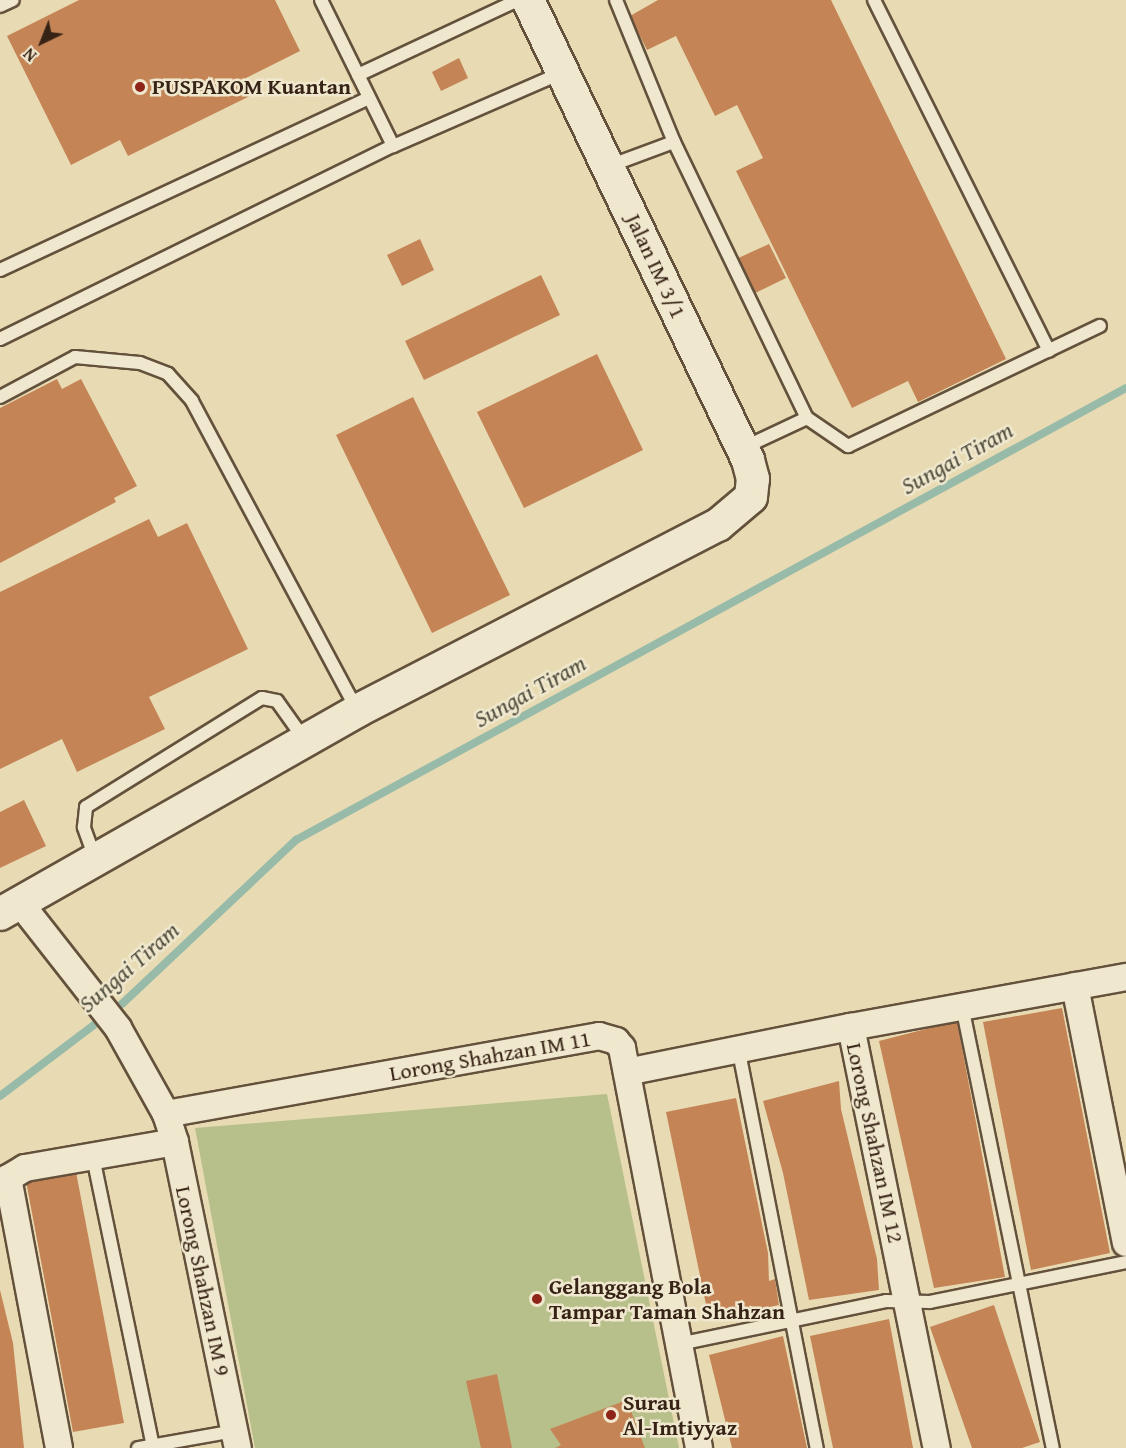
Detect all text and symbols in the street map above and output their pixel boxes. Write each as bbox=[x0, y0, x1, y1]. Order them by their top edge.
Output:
north arrow bbox=[12, 12, 72, 72]
text: N bbox=[18, 43, 42, 68]
place label: PUSPAKOM Kuantan bbox=[152, 74, 351, 100]
marker: PUSPAKOM Kuantan bbox=[133, 80, 147, 94]
street label: Jalan IM 3/1 bbox=[620, 210, 692, 322]
water label: Sungai Tiram bbox=[896, 415, 1018, 501]
water label: Sungai Tiram bbox=[469, 648, 591, 734]
water label: Sungai Tiram bbox=[73, 915, 185, 1019]
street label: Lorong Shahzan IM 11 bbox=[387, 1025, 593, 1087]
street label: Lorong Shahzan IM 12 bbox=[841, 1041, 909, 1245]
street label: Lorong Shahzan IM 9 bbox=[170, 1184, 236, 1378]
place label: Gelanggang Bola Tampar Taman Shahzan bbox=[549, 1273, 785, 1324]
marker: Gelanggang Bola Tampar Taman Shahzan bbox=[530, 1292, 544, 1306]
place label: Surau Al-Imtiyyaz bbox=[623, 1389, 737, 1440]
marker: Surau Al-Imtiyyaz bbox=[604, 1408, 618, 1422]

